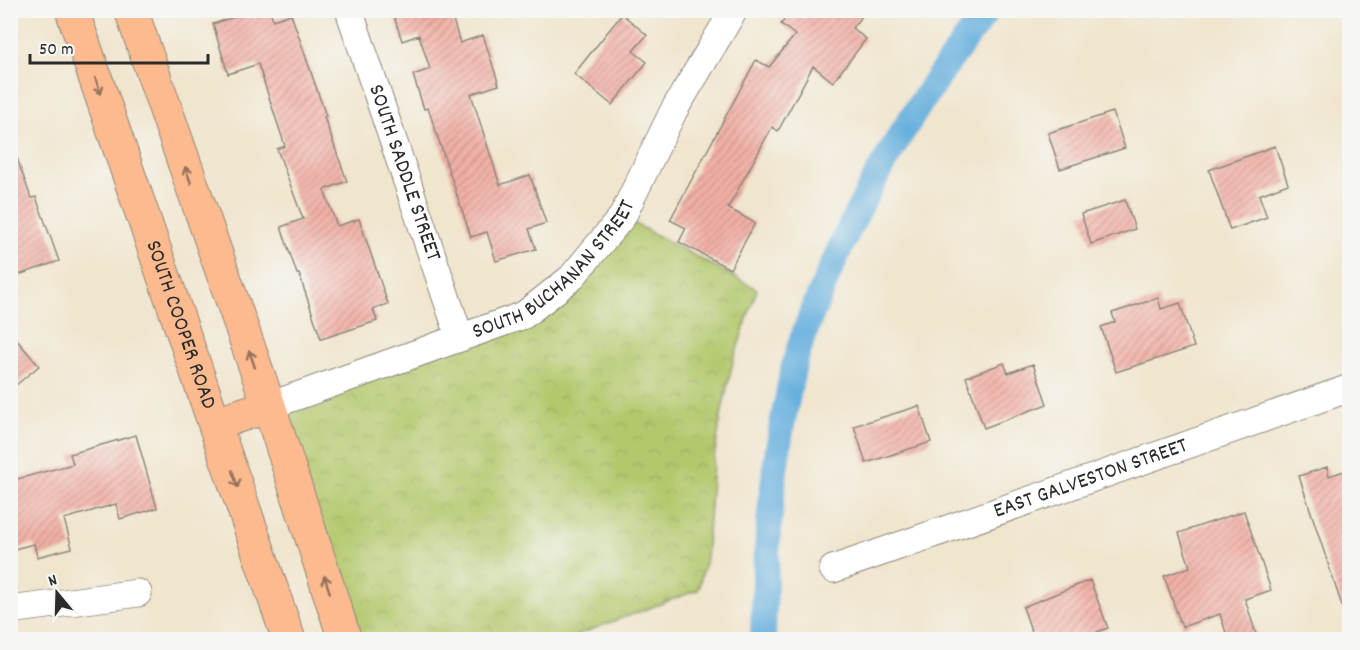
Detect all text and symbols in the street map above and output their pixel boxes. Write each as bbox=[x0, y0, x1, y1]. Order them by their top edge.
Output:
scale bar bbox=[30, 27, 208, 65]
text: 50 m bbox=[39, 38, 74, 63]
one-way arrow bbox=[94, 76, 105, 94]
street label: SOUTH SADDLE STREET bbox=[360, 81, 448, 266]
one-way arrow bbox=[182, 166, 193, 185]
street label: SOUTH BUCHANAN STREET bbox=[468, 195, 643, 348]
street label: SOUTH COOPER ROAD bbox=[137, 236, 224, 413]
one-way arrow bbox=[246, 350, 257, 369]
street label: EAST GALVESTON STREET bbox=[990, 430, 1192, 527]
one-way arrow bbox=[230, 469, 241, 488]
north arrow bbox=[27, 563, 87, 623]
text: N bbox=[45, 569, 61, 593]
one-way arrow bbox=[321, 575, 332, 594]

